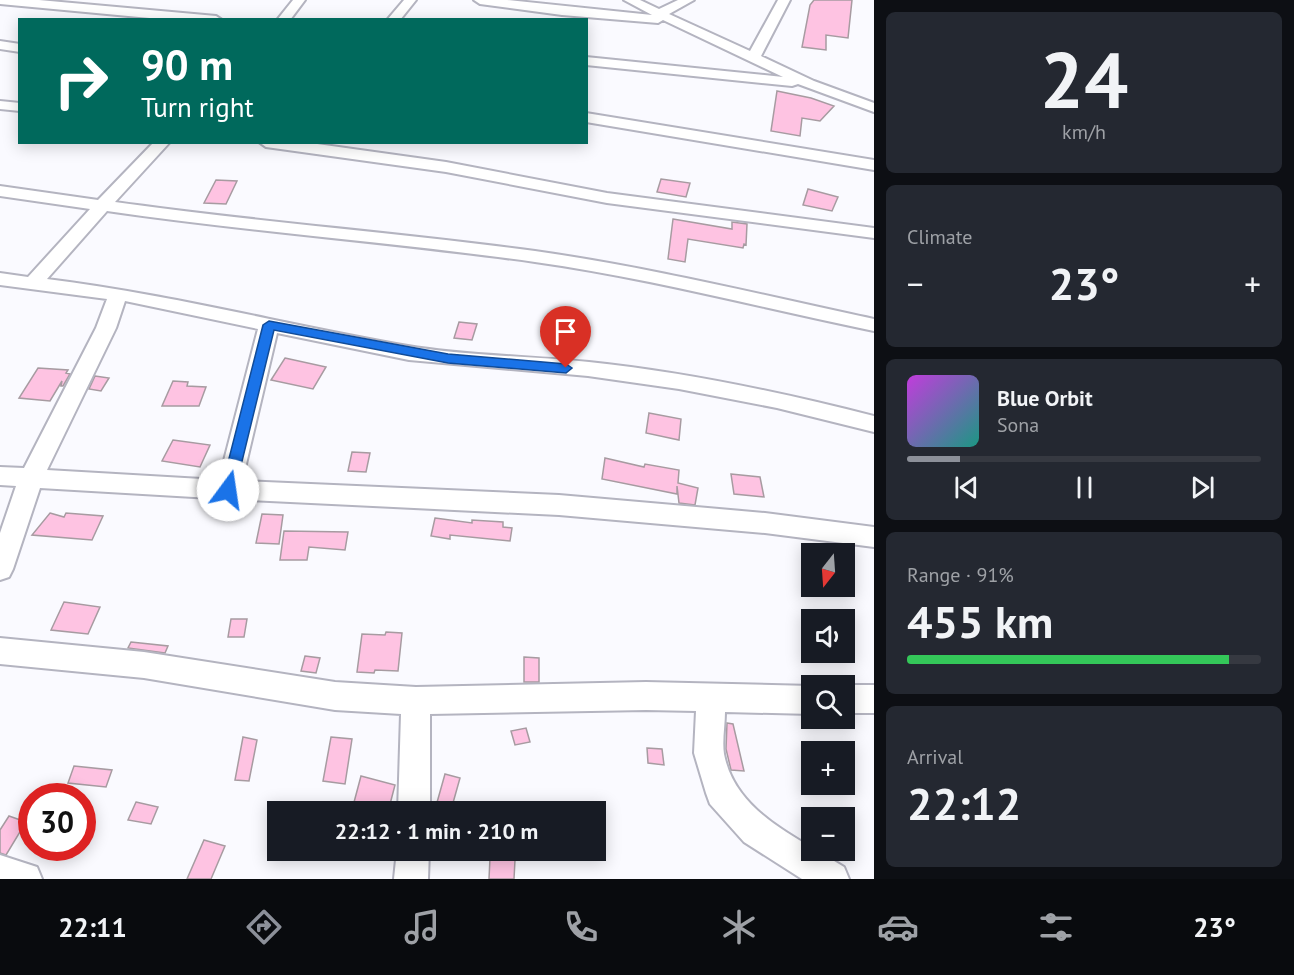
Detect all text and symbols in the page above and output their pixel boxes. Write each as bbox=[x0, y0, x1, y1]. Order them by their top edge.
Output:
text: 24 bbox=[1040, 29, 1128, 130]
text: 90 m bbox=[141, 37, 233, 92]
icon: right bbox=[42, 42, 120, 120]
text: Turn right bbox=[141, 90, 254, 124]
text: km/h bbox=[1062, 119, 1106, 145]
text: Climate bbox=[907, 224, 973, 250]
text: 23° bbox=[1049, 254, 1119, 312]
text: − bbox=[907, 262, 924, 305]
text: + bbox=[1244, 262, 1261, 305]
pin bbox=[540, 306, 591, 368]
icon: arrive bbox=[549, 315, 582, 348]
text: Blue Orbit bbox=[997, 384, 1093, 412]
text: Sona bbox=[997, 412, 1039, 438]
position arrow bbox=[196, 458, 260, 522]
icon: previous bbox=[950, 471, 983, 504]
icon: pause bbox=[1068, 471, 1101, 504]
icon: next bbox=[1186, 471, 1219, 504]
north arrow bbox=[801, 543, 855, 597]
map controls bbox=[801, 543, 855, 861]
text: Range · 91% bbox=[907, 562, 1014, 588]
text: 455 km bbox=[907, 592, 1053, 650]
button: sound bbox=[801, 609, 855, 663]
button: search bbox=[801, 675, 855, 729]
button: + bbox=[801, 741, 855, 795]
text: Arrival bbox=[907, 744, 963, 770]
text: 22:12 bbox=[907, 774, 1021, 832]
speed limit sign: 30 bbox=[18, 783, 96, 861]
button: − bbox=[801, 807, 855, 861]
text: 22:12 · 1 min · 210 m bbox=[335, 817, 538, 845]
icon: directions bbox=[243, 906, 285, 948]
icon: music bbox=[401, 906, 443, 948]
icon: phone bbox=[560, 906, 602, 948]
icon: climate bbox=[718, 906, 760, 948]
icon: car bbox=[877, 906, 919, 948]
icon: filters bbox=[1035, 906, 1077, 948]
text: 22:11 bbox=[58, 910, 127, 944]
text: 23° bbox=[1193, 910, 1236, 944]

